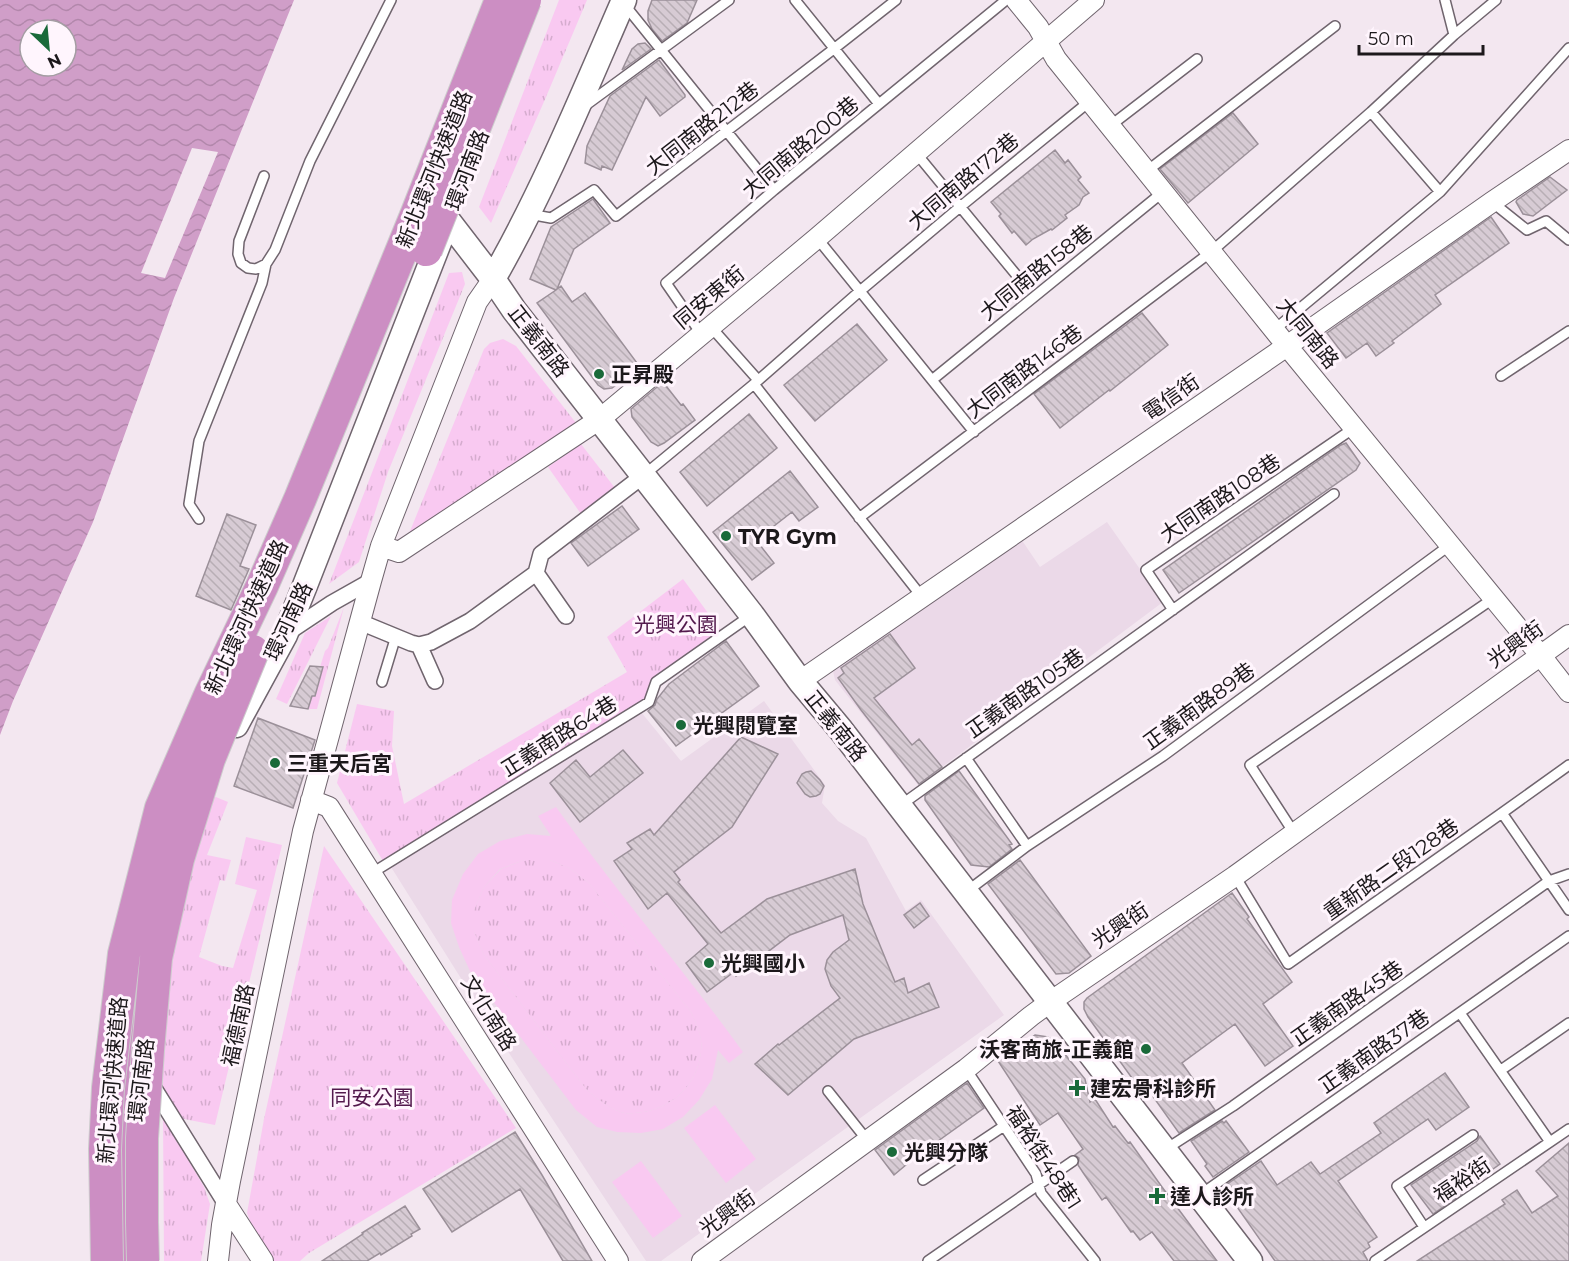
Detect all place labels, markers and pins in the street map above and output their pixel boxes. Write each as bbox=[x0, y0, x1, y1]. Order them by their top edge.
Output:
place label: 正昇殿 bbox=[611, 362, 674, 387]
marker: 正昇殿 bbox=[592, 367, 606, 381]
place label: TYR Gym bbox=[738, 524, 837, 549]
marker: TYR Gym bbox=[719, 529, 733, 543]
place label: 光興閱覽室 bbox=[693, 713, 798, 738]
marker: 光興閱覽室 bbox=[674, 718, 688, 732]
place label: 三重天后宮 bbox=[287, 751, 392, 776]
marker: 三重天后宮 bbox=[268, 756, 282, 770]
place label: 光興國小 bbox=[721, 951, 805, 976]
marker: 光興國小 bbox=[702, 956, 716, 970]
place label: 沃客商旅-正義館 bbox=[979, 1037, 1134, 1062]
marker: 沃客商旅-正義館 bbox=[1139, 1042, 1153, 1056]
place label: 建宏骨科診所 bbox=[1090, 1076, 1216, 1101]
marker: 建宏骨科診所 bbox=[1068, 1079, 1086, 1097]
place label: 光興分隊 bbox=[904, 1140, 989, 1165]
marker: 光興分隊 bbox=[885, 1145, 899, 1159]
place label: 達人診所 bbox=[1170, 1184, 1254, 1209]
marker: 達人診所 bbox=[1148, 1187, 1166, 1205]

